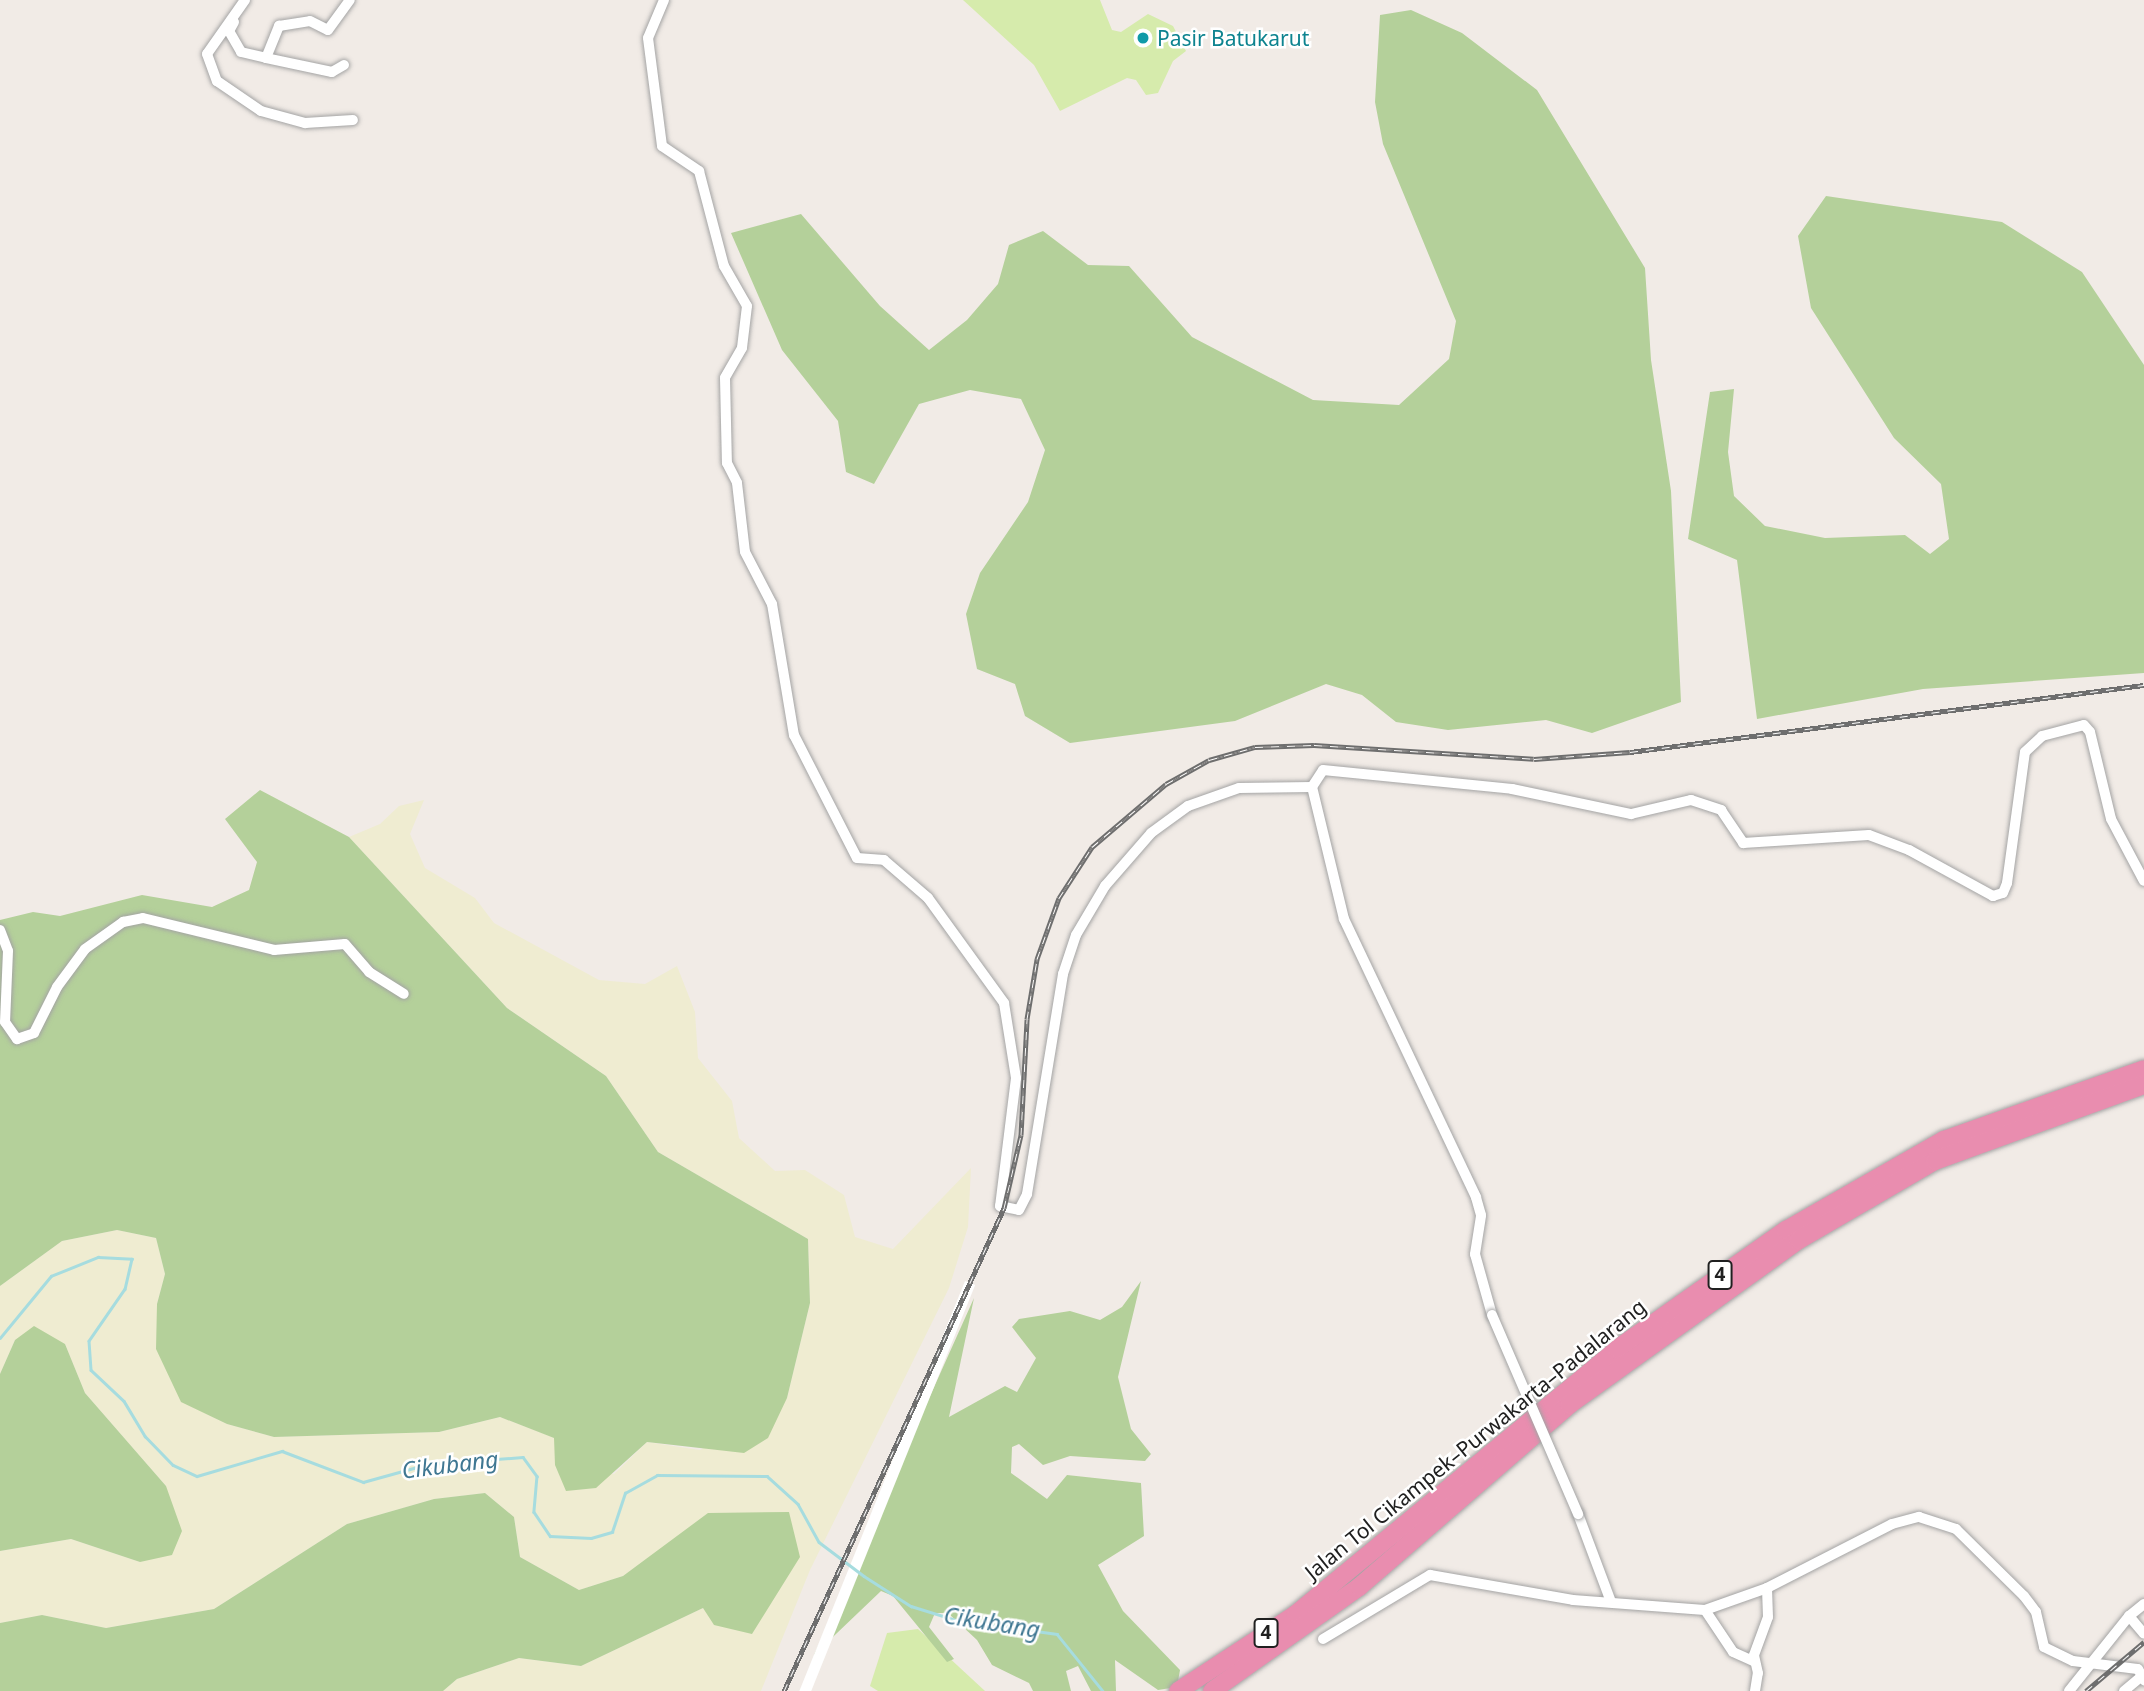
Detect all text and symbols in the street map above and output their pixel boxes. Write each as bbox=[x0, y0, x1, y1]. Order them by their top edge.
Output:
place label: Pasir Batukarut bbox=[1157, 25, 1309, 51]
marker: Pasir Batukarut bbox=[1135, 30, 1151, 46]
road number: 4 bbox=[1706, 1260, 1734, 1290]
street label: Jalan Tol Cikampek–Purwakarta–Padalarang bbox=[1300, 1294, 1650, 1584]
water label: Cikubang bbox=[400, 1444, 500, 1484]
water label: Cikubang bbox=[942, 1601, 1042, 1643]
road number: 4 bbox=[1252, 1618, 1280, 1648]

